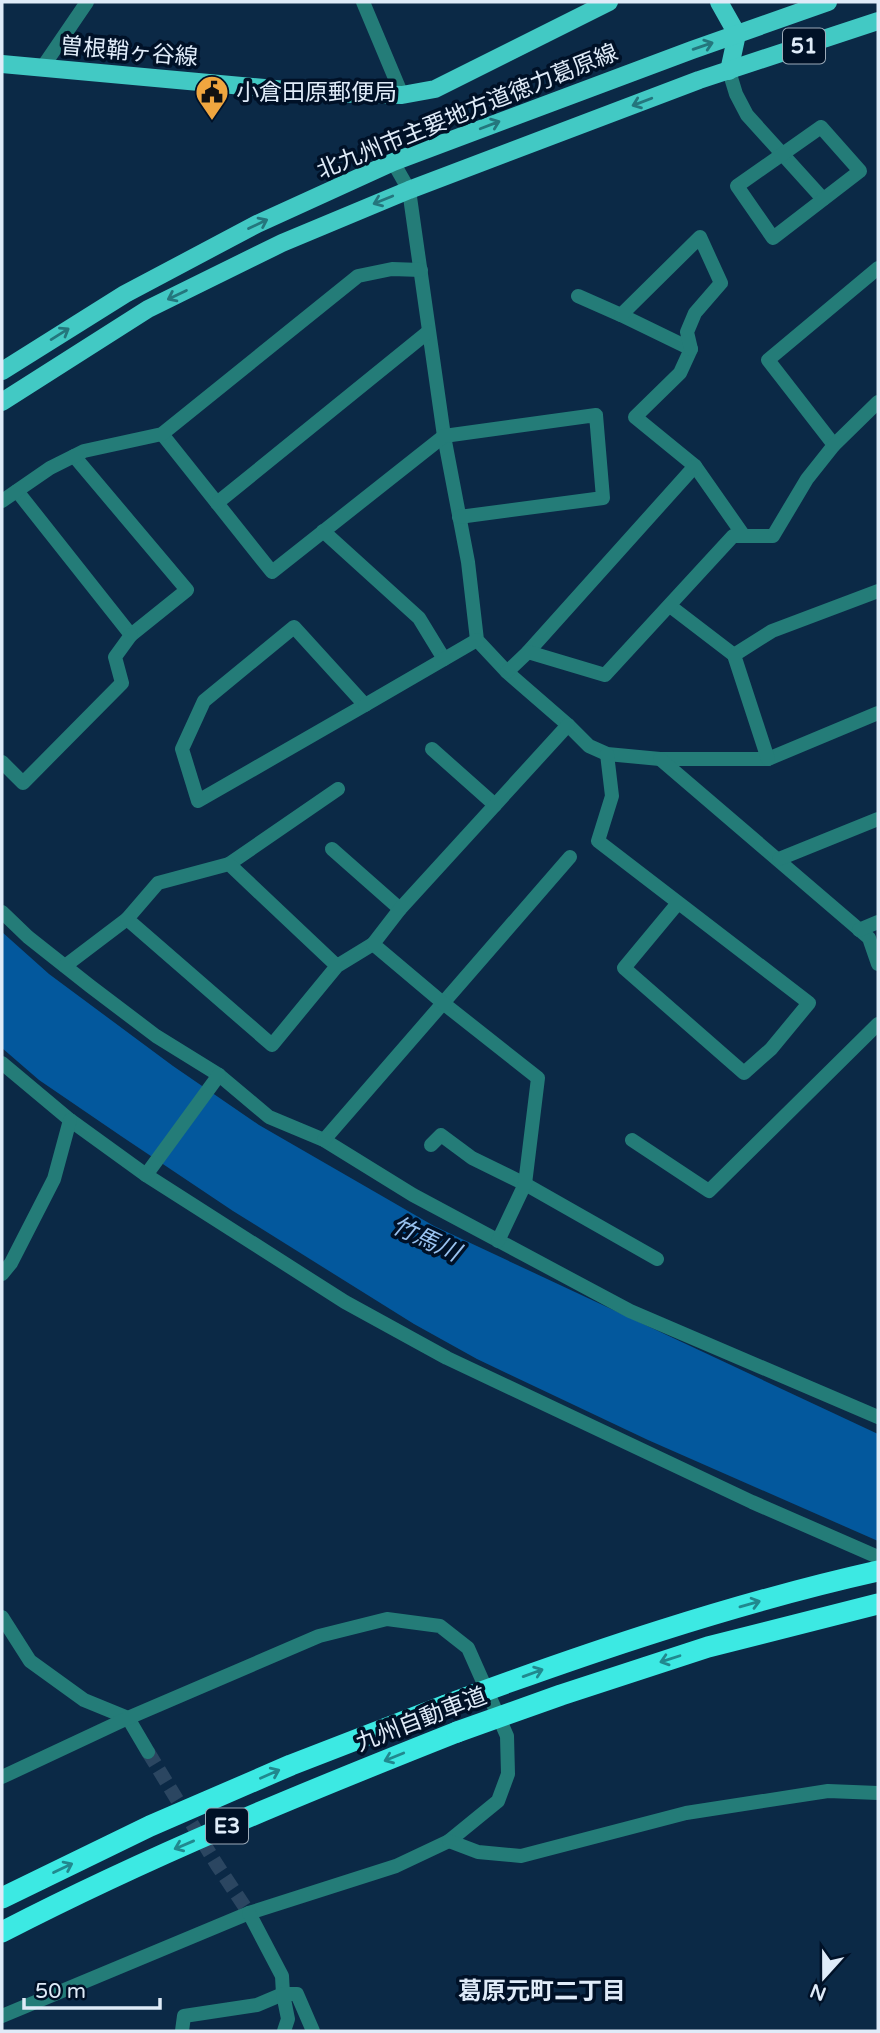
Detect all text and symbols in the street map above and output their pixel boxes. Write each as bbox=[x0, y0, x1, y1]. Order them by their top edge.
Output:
road number: 51 bbox=[783, 28, 825, 64]
street label: 曽根鞘ヶ谷線 bbox=[59, 32, 199, 72]
street label: 北九州市主要地方道徳力葛原線 bbox=[313, 39, 622, 185]
one-way arrow bbox=[692, 39, 714, 51]
public building icon: 小倉田原郵便局 bbox=[193, 73, 231, 122]
place label: 小倉田原郵便局 bbox=[236, 79, 397, 107]
one-way arrow bbox=[631, 96, 653, 109]
one-way arrow bbox=[479, 118, 501, 131]
one-way arrow bbox=[373, 195, 395, 208]
one-way arrow bbox=[247, 216, 268, 230]
one-way arrow bbox=[167, 288, 188, 302]
one-way arrow bbox=[49, 327, 69, 341]
water label: 竹馬川 bbox=[387, 1211, 467, 1269]
one-way arrow bbox=[739, 1597, 761, 1610]
one-way arrow bbox=[660, 1654, 682, 1666]
one-way arrow bbox=[522, 1665, 544, 1678]
street label: 九州自動車道 bbox=[352, 1682, 491, 1758]
one-way arrow bbox=[383, 1751, 405, 1764]
one-way arrow bbox=[259, 1767, 280, 1780]
road number: E3 bbox=[206, 1808, 248, 1843]
one-way arrow bbox=[174, 1839, 195, 1852]
one-way arrow bbox=[52, 1861, 73, 1875]
north arrow bbox=[789, 1942, 859, 2012]
scale bar bbox=[24, 1966, 161, 2010]
district label: 葛原元町二丁目 bbox=[458, 1977, 626, 2006]
text: 50 m bbox=[35, 1979, 86, 2004]
text: N bbox=[807, 1979, 829, 2005]

